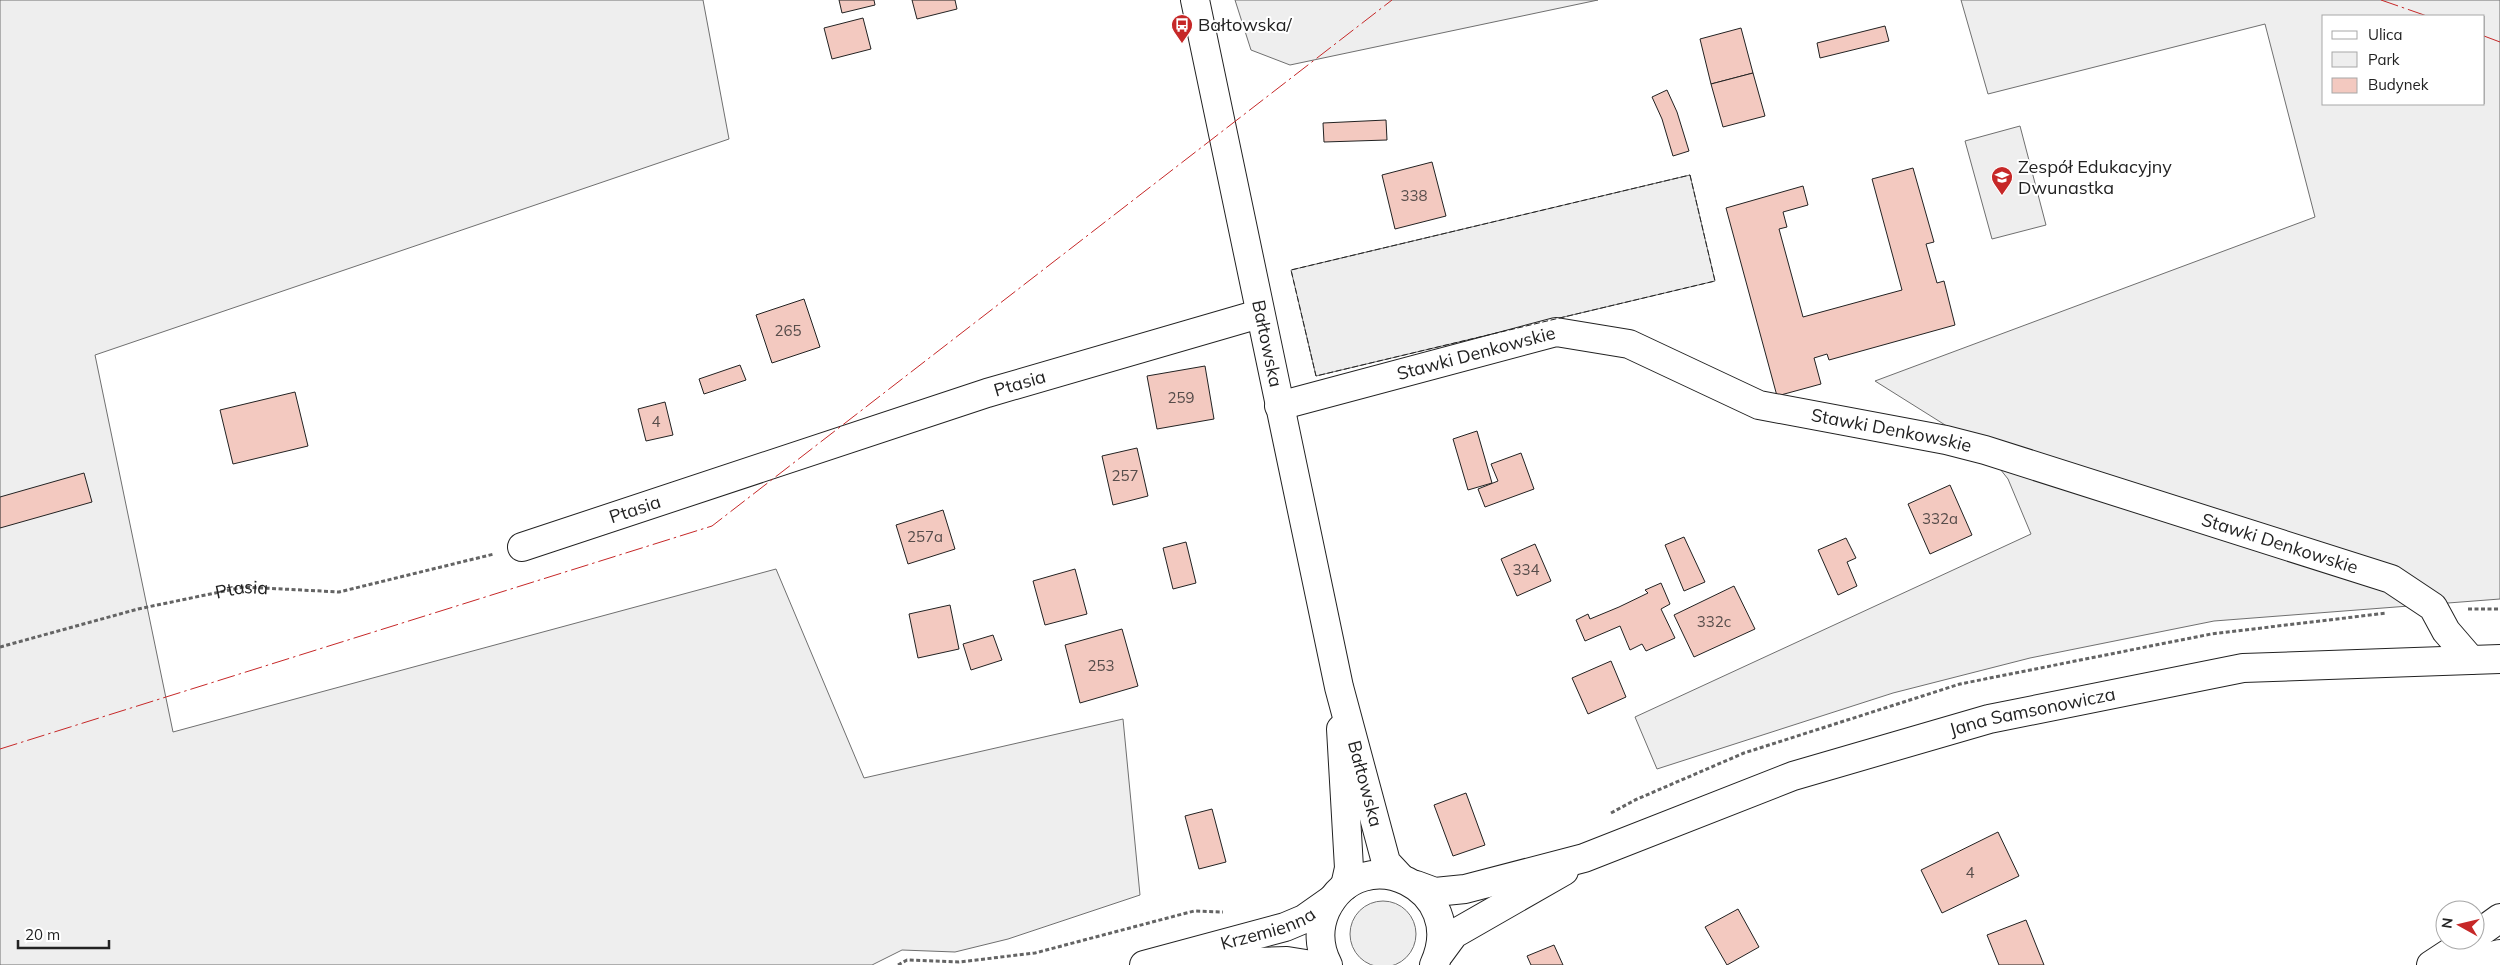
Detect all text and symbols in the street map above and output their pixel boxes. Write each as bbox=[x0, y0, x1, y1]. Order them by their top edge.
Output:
bus stop icon: Bałtowska/ bbox=[1170, 13, 1194, 44]
place label: Bałtowska/ bbox=[1198, 13, 1293, 36]
legend bbox=[2322, 15, 2485, 105]
text: Ulica bbox=[2368, 25, 2402, 44]
text: Park bbox=[2368, 50, 2400, 69]
text: Budynek bbox=[2368, 75, 2429, 94]
place label: Zespół Edukacyjny Dwunastka bbox=[2018, 155, 2172, 199]
school or university icon: Zespół Edukacyjny Dwunastka bbox=[1990, 165, 2014, 196]
house number: 338 bbox=[1400, 186, 1428, 205]
street label: Bałtowska bbox=[1247, 298, 1288, 389]
house number: 265 bbox=[774, 321, 802, 340]
street label: Stawki Denkowskie bbox=[1394, 321, 1558, 385]
street label: Ptasia bbox=[991, 365, 1048, 401]
house number: 259 bbox=[1167, 388, 1195, 407]
street label: Stawki Denkowskie bbox=[1809, 403, 1974, 457]
house number: 4 bbox=[651, 412, 661, 431]
house number: 257 bbox=[1111, 466, 1139, 485]
street label: Ptasia bbox=[606, 490, 664, 528]
street label: Stawki Denkowskie bbox=[2199, 508, 2361, 579]
house number: 332a bbox=[1922, 509, 1958, 528]
house number: 257a bbox=[907, 527, 943, 546]
house number: 334 bbox=[1512, 560, 1540, 579]
street label: Ptasia bbox=[213, 575, 269, 604]
house number: 332c bbox=[1697, 612, 1731, 631]
house number: 253 bbox=[1087, 656, 1115, 675]
street label: Jana Samsonowicza bbox=[1946, 682, 2117, 741]
street label: Bałtowska bbox=[1343, 738, 1388, 829]
house number: 4 bbox=[1965, 863, 1975, 882]
north arrow bbox=[2435, 900, 2485, 950]
street label: Krzemienna bbox=[1218, 902, 1320, 955]
text: N bbox=[2437, 917, 2457, 930]
scale bar bbox=[18, 918, 109, 950]
text: 20 m bbox=[25, 925, 60, 944]

